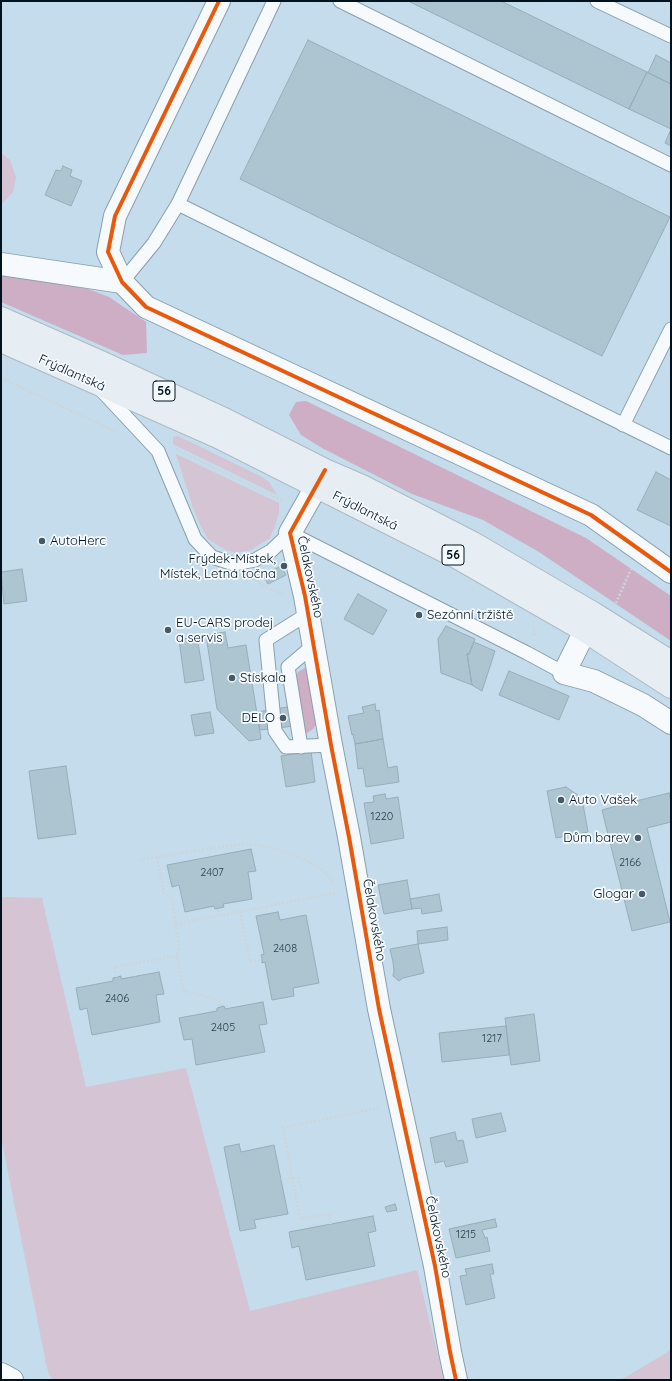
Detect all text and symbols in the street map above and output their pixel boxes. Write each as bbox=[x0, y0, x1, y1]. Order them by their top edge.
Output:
street label: Frýdlantská bbox=[36, 351, 108, 395]
road number: 56 bbox=[153, 381, 175, 401]
street label: Frýdlantská bbox=[330, 488, 400, 534]
place label: AutoHerc bbox=[50, 533, 106, 549]
street label: Čelakovského bbox=[294, 535, 326, 619]
marker: AutoHerc bbox=[37, 536, 47, 546]
road number: 56 bbox=[442, 545, 464, 565]
place label: Frýdek-Místek, Místek, Letná točna bbox=[160, 551, 276, 582]
marker: Frýdek-Místek, Místek, Letná točna bbox=[279, 561, 289, 571]
place label: Sezónní tržiště bbox=[427, 607, 513, 623]
marker: Sezónní tržiště bbox=[414, 610, 424, 620]
place label: EU-CARS prodej a servis bbox=[176, 615, 273, 646]
marker: EU-CARS prodej a servis bbox=[163, 625, 173, 635]
place label: Stískala bbox=[240, 670, 286, 686]
marker: Stískala bbox=[227, 673, 237, 683]
place label: DELO bbox=[242, 710, 275, 726]
marker: DELO bbox=[278, 713, 288, 723]
place label: Auto Vašek bbox=[569, 792, 637, 808]
marker: Auto Vašek bbox=[556, 795, 566, 805]
house number: 1220 bbox=[371, 810, 393, 824]
place label: Dům barev bbox=[563, 830, 630, 846]
marker: Dům barev bbox=[633, 833, 643, 843]
house number: 2166 bbox=[619, 856, 641, 870]
house number: 2407 bbox=[200, 866, 224, 880]
street label: Čelakovského bbox=[359, 878, 389, 962]
place label: Glogar bbox=[593, 886, 634, 902]
marker: Glogar bbox=[637, 889, 647, 899]
house number: 2408 bbox=[273, 942, 297, 956]
house number: 2406 bbox=[105, 992, 129, 1006]
house number: 2405 bbox=[211, 1021, 235, 1035]
house number: 1217 bbox=[482, 1032, 502, 1046]
street label: Čelakovského bbox=[422, 1195, 454, 1279]
house number: 1215 bbox=[456, 1228, 476, 1242]

